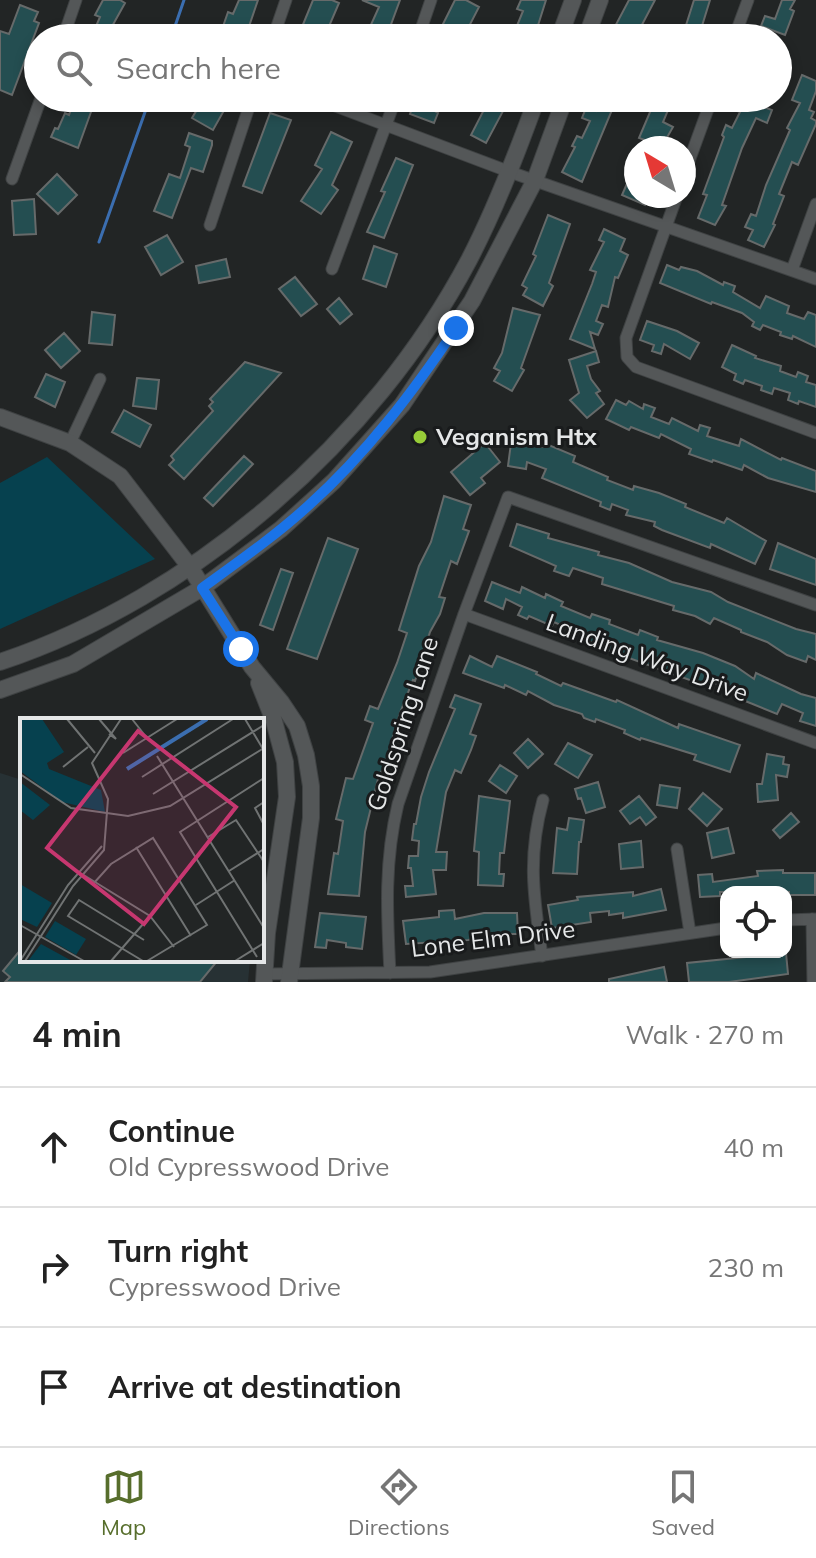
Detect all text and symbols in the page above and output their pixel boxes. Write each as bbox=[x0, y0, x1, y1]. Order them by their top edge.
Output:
search box bbox=[24, 24, 792, 112]
icon: search bbox=[52, 46, 96, 90]
text: Search here bbox=[116, 49, 281, 87]
north arrow bbox=[624, 136, 696, 208]
route end bbox=[438, 310, 474, 346]
place label: Veganism Htx bbox=[435, 421, 598, 451]
marker: Veganism Htx bbox=[411, 428, 429, 446]
street label: Landing Way Drive bbox=[542, 607, 753, 708]
route start bbox=[223, 631, 259, 667]
street label: Goldspring Lane bbox=[360, 633, 444, 815]
inset map bbox=[20, 718, 264, 962]
map controls bbox=[720, 886, 792, 958]
button: locate bbox=[720, 886, 792, 958]
street label: Lone Elm Drive bbox=[409, 913, 577, 963]
text: 4 min bbox=[32, 1013, 122, 1056]
text: Walk · 270 m bbox=[625, 1018, 784, 1051]
text: Continue bbox=[108, 1112, 235, 1150]
icon: ahead bbox=[32, 1125, 76, 1169]
text: 40 m bbox=[723, 1131, 784, 1164]
text: Old Cypresswood Drive bbox=[108, 1150, 390, 1183]
text: Turn right bbox=[108, 1232, 248, 1270]
icon: right bbox=[32, 1245, 76, 1289]
text: 230 m bbox=[708, 1251, 784, 1284]
text: Cypresswood Drive bbox=[108, 1270, 341, 1303]
icon: arrive bbox=[32, 1365, 76, 1409]
text: Arrive at destination bbox=[108, 1368, 402, 1406]
tab: Map bbox=[101, 1465, 146, 1541]
tab: Directions bbox=[348, 1465, 450, 1541]
tab: Saved bbox=[652, 1465, 715, 1541]

